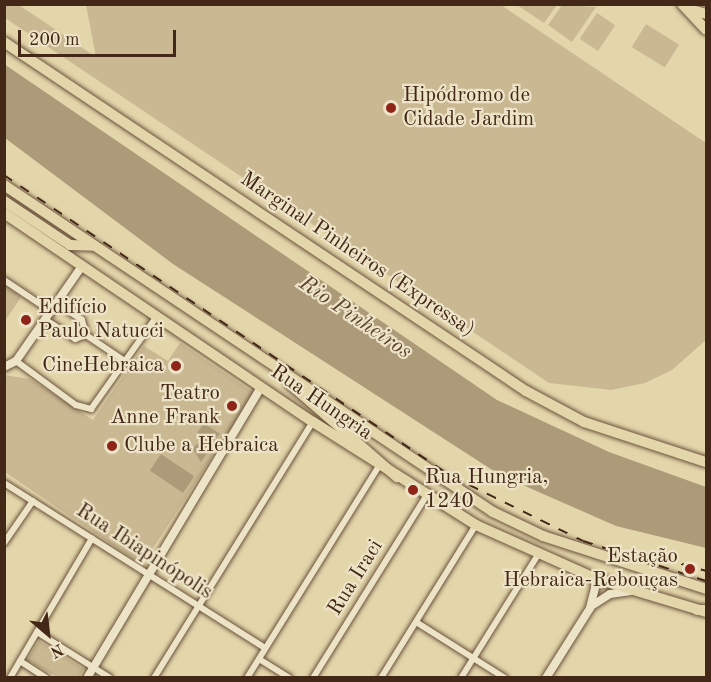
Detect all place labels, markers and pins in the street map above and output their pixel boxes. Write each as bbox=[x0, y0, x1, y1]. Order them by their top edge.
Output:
place label: Hipódromo de Cidade Jardim bbox=[403, 83, 534, 133]
marker: Hipódromo de Cidade Jardim bbox=[384, 101, 398, 115]
place label: Edifício Paulo Natucci bbox=[38, 295, 164, 345]
marker: Edifício Paulo Natucci bbox=[19, 313, 33, 327]
place label: CineHebraica bbox=[42, 353, 164, 379]
marker: CineHebraica bbox=[169, 359, 183, 373]
place label: Teatro Anne Frank bbox=[110, 381, 220, 431]
marker: Teatro Anne Frank bbox=[225, 399, 239, 413]
place label: Clube a Hebraica bbox=[124, 433, 279, 459]
marker: Clube a Hebraica bbox=[105, 439, 119, 453]
place label: Rua Hungria, 1240 bbox=[425, 465, 548, 515]
marker: Rua Hungria, 1240 bbox=[406, 483, 420, 497]
place label: Estação Hebraica-Rebouças bbox=[503, 544, 678, 594]
marker: Estação Hebraica-Rebouças bbox=[683, 562, 697, 576]

